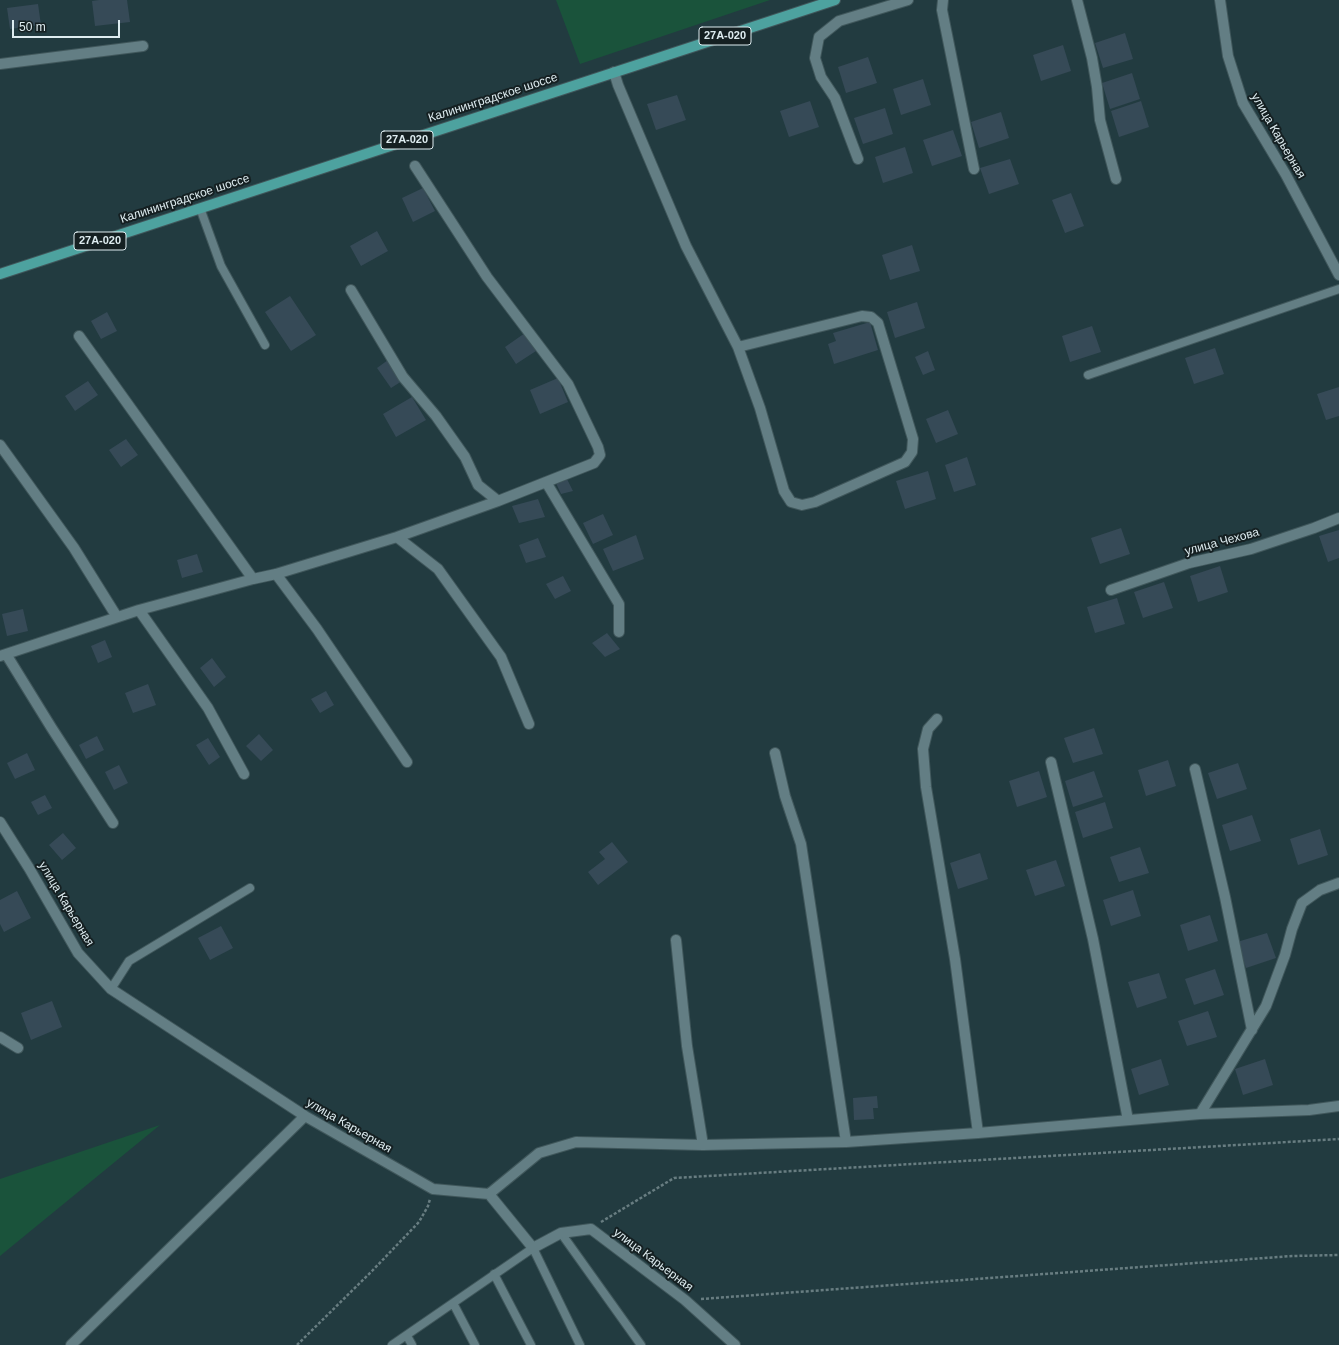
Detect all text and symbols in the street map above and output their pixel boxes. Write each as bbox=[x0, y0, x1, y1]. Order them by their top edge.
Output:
scale bar bbox=[14, 12, 122, 38]
text: 50 m bbox=[19, 20, 46, 34]
road number: 27А-020 bbox=[699, 27, 751, 45]
street label: Калининградское шоссе bbox=[427, 70, 559, 126]
street label: улица Карьерная bbox=[1248, 91, 1308, 181]
road number: 27А-020 bbox=[381, 131, 433, 149]
street label: Калининградское шоссе bbox=[119, 171, 251, 227]
road number: 27А-020 bbox=[74, 232, 126, 250]
street label: улица Чехова bbox=[1183, 525, 1261, 559]
street label: улица Карьерная bbox=[35, 859, 97, 949]
street label: улица Карьерная bbox=[304, 1096, 394, 1156]
street label: улица Карьерная bbox=[610, 1225, 696, 1295]

